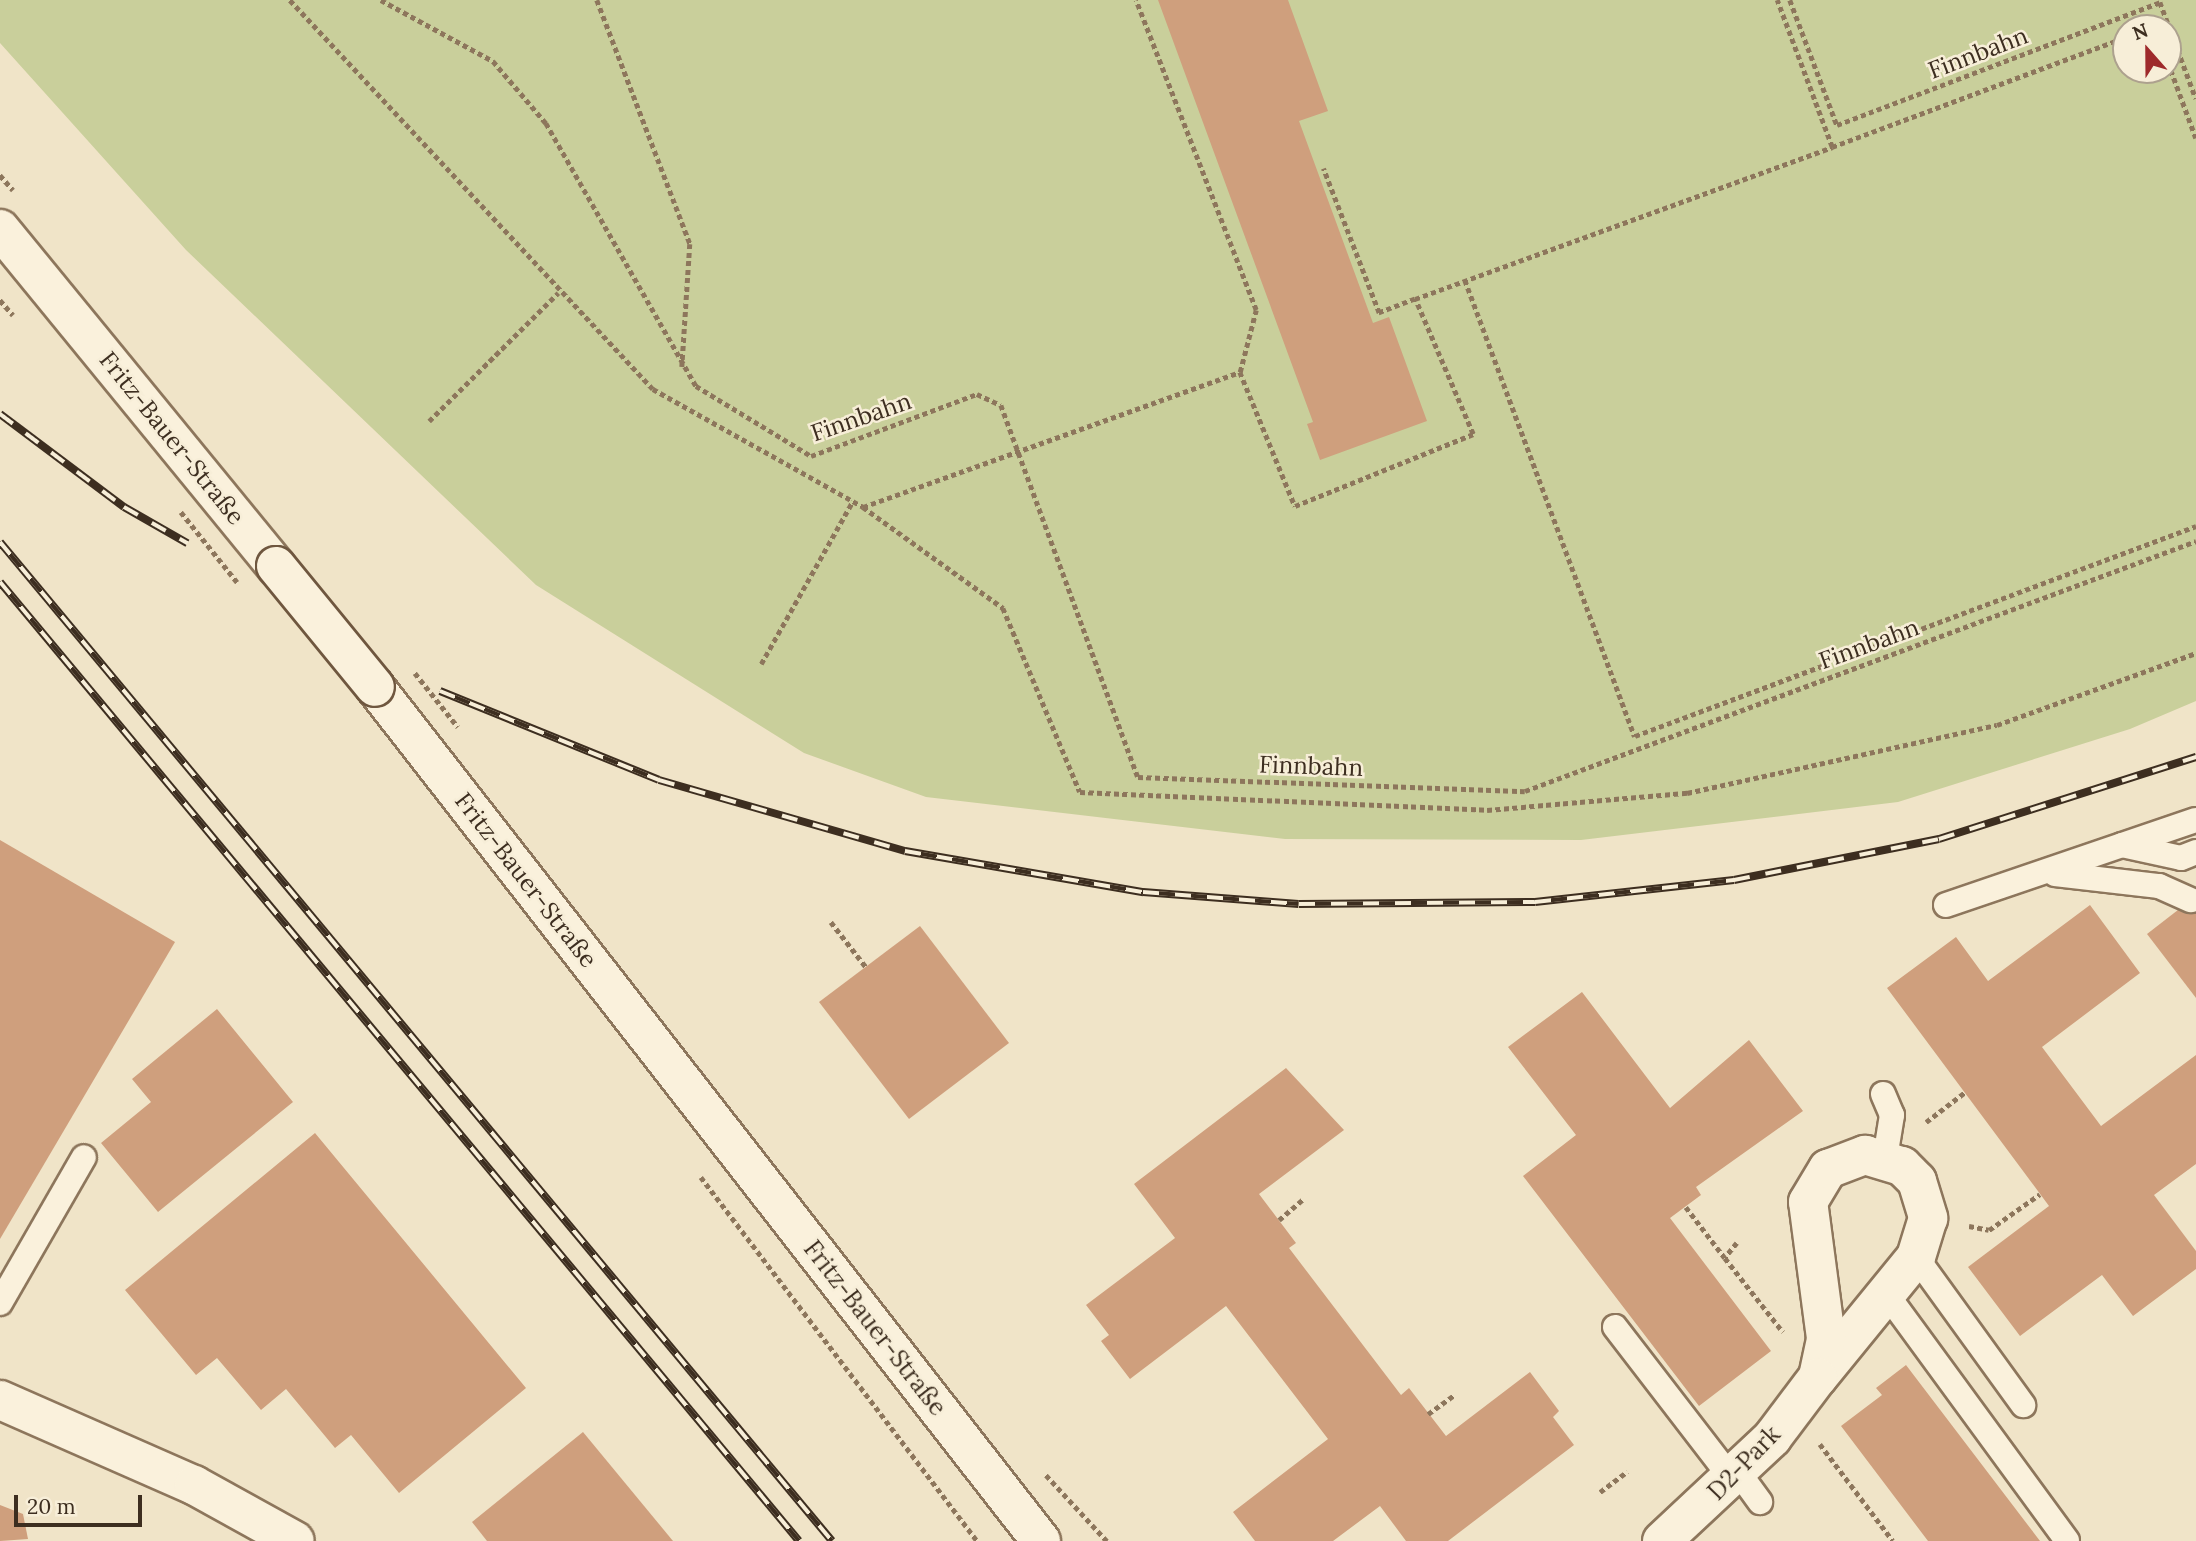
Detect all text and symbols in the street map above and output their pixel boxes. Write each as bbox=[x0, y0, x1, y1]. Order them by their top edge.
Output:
north arrow bbox=[2112, 14, 2182, 84]
text: N bbox=[2129, 17, 2151, 45]
street label: Finnbahn bbox=[1924, 21, 2032, 85]
street label: Fritz-Bauer-Straße bbox=[94, 346, 250, 530]
street label: Finnbahn bbox=[807, 386, 915, 448]
street label: Finnbahn bbox=[1815, 613, 1923, 675]
street label: Finnbahn bbox=[1258, 750, 1364, 782]
street label: Fritz-Bauer-Straße bbox=[449, 787, 603, 973]
street label: Fritz-Bauer-Straße bbox=[798, 1235, 952, 1421]
street label: D2-Park bbox=[1702, 1420, 1786, 1506]
scale bar bbox=[18, 1482, 145, 1526]
text: 20 m bbox=[27, 1493, 76, 1520]

